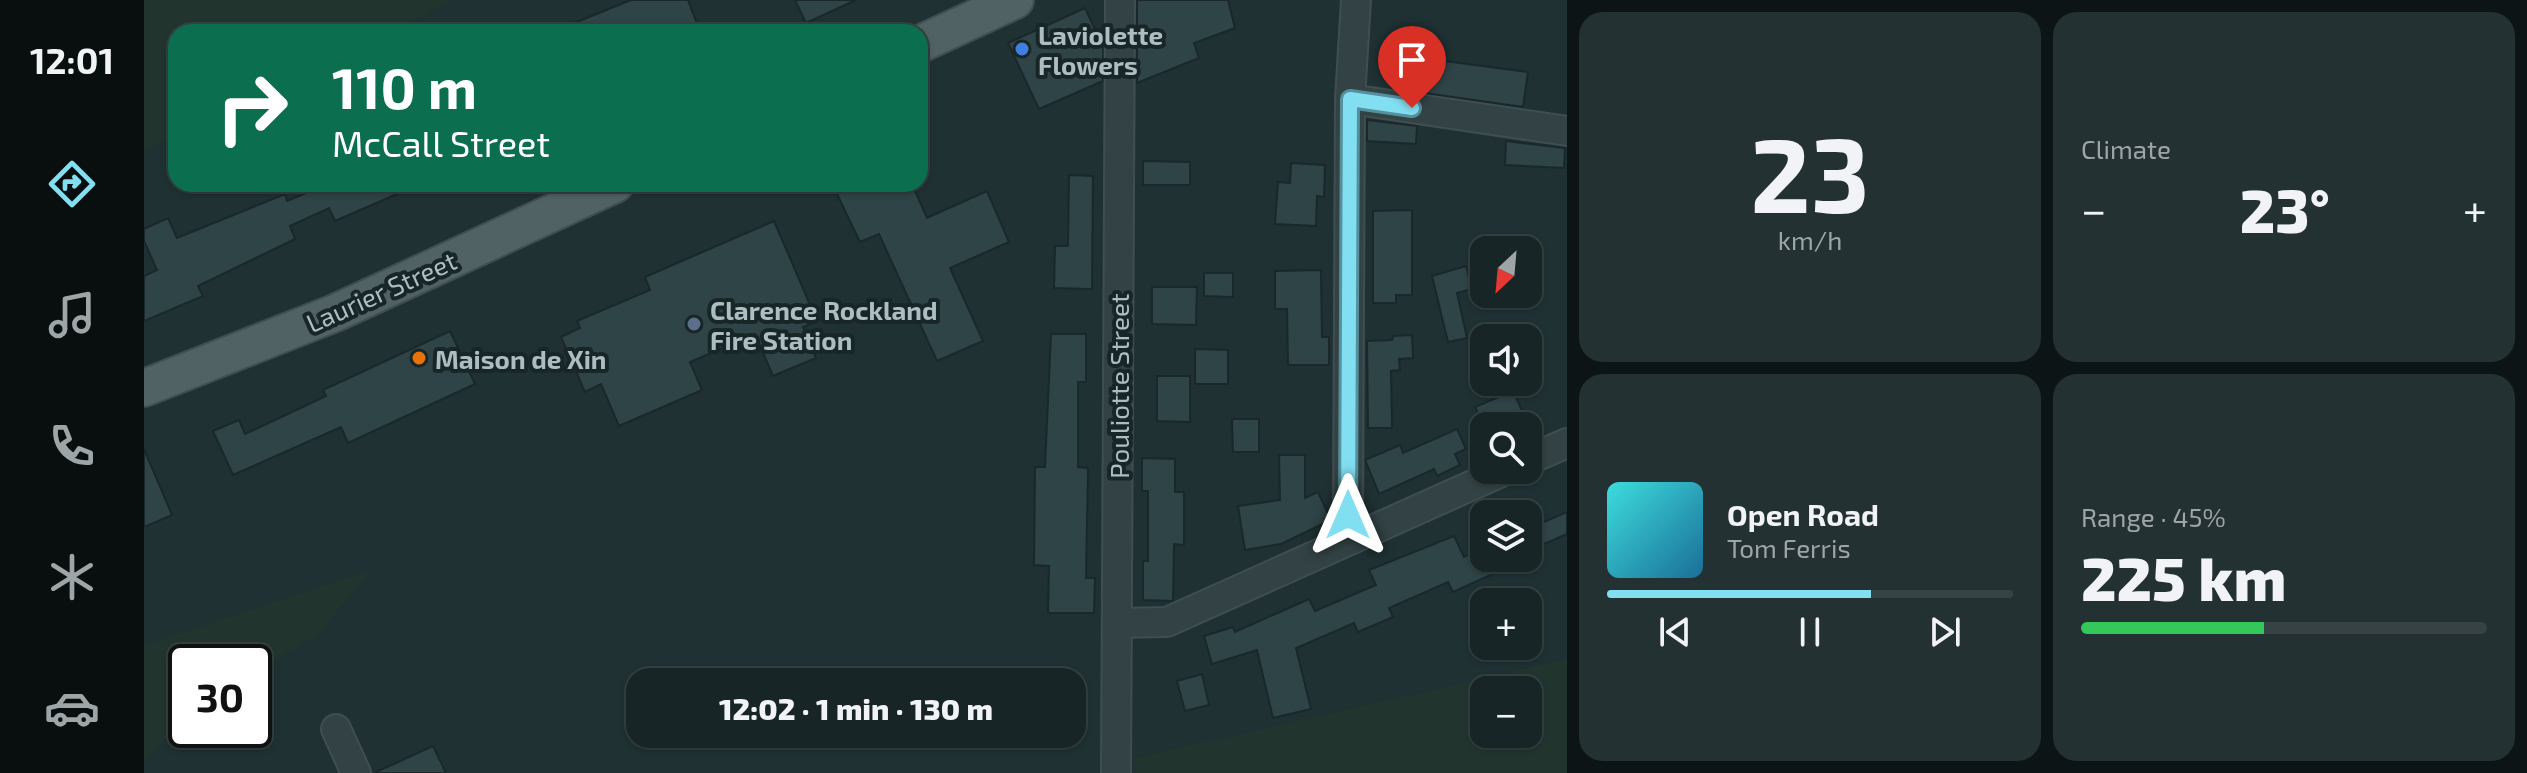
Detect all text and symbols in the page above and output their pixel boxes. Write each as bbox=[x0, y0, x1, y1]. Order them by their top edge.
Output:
place label: Laviolette Flowers bbox=[1038, 19, 1163, 80]
pin bbox=[1378, 26, 1446, 108]
text: 12:01 bbox=[30, 38, 114, 81]
icon: arrive bbox=[1390, 38, 1434, 82]
marker: Laviolette Flowers bbox=[1013, 40, 1031, 58]
text: 110 m bbox=[332, 53, 477, 120]
icon: right bbox=[200, 56, 304, 160]
text: 23 bbox=[1750, 109, 1870, 234]
text: McCall Street bbox=[332, 121, 550, 164]
text: Climate bbox=[2081, 133, 2171, 164]
icon: directions bbox=[44, 156, 100, 212]
text: 23° bbox=[2240, 173, 2330, 245]
text: − bbox=[2081, 182, 2107, 235]
text: + bbox=[2463, 182, 2487, 235]
text: km/h bbox=[1778, 224, 1842, 255]
north arrow bbox=[1470, 236, 1542, 308]
map controls bbox=[1470, 236, 1542, 748]
street label: Laurier Street bbox=[301, 244, 461, 338]
icon: music bbox=[44, 287, 100, 343]
street label: Pouliotte Street bbox=[1103, 293, 1134, 479]
place label: Clarence Rockland Fire Station bbox=[710, 294, 937, 355]
marker: Clarence Rockland Fire Station bbox=[685, 315, 703, 333]
button: sound bbox=[1470, 324, 1542, 396]
place label: Maison de Xin bbox=[435, 343, 606, 374]
marker: Maison de Xin bbox=[410, 349, 428, 367]
button: search bbox=[1470, 412, 1542, 484]
icon: phone bbox=[44, 418, 100, 474]
position arrow bbox=[1306, 473, 1390, 557]
text: Open Road bbox=[1727, 496, 1879, 532]
button: layers bbox=[1470, 500, 1542, 572]
text: Range · 45% bbox=[2081, 501, 2226, 532]
text: Tom Ferris bbox=[1727, 532, 1851, 563]
text: 225 km bbox=[2081, 541, 2287, 613]
icon: climate bbox=[44, 549, 100, 605]
button: + bbox=[1470, 588, 1542, 660]
icon: previous bbox=[1653, 610, 1697, 654]
icon: pause bbox=[1788, 610, 1832, 654]
icon: next bbox=[1923, 610, 1967, 654]
speed limit sign: 30 bbox=[168, 644, 272, 748]
button: − bbox=[1470, 676, 1542, 748]
icon: car bbox=[44, 680, 100, 736]
text: 12:02 · 1 min · 130 m bbox=[719, 690, 993, 726]

